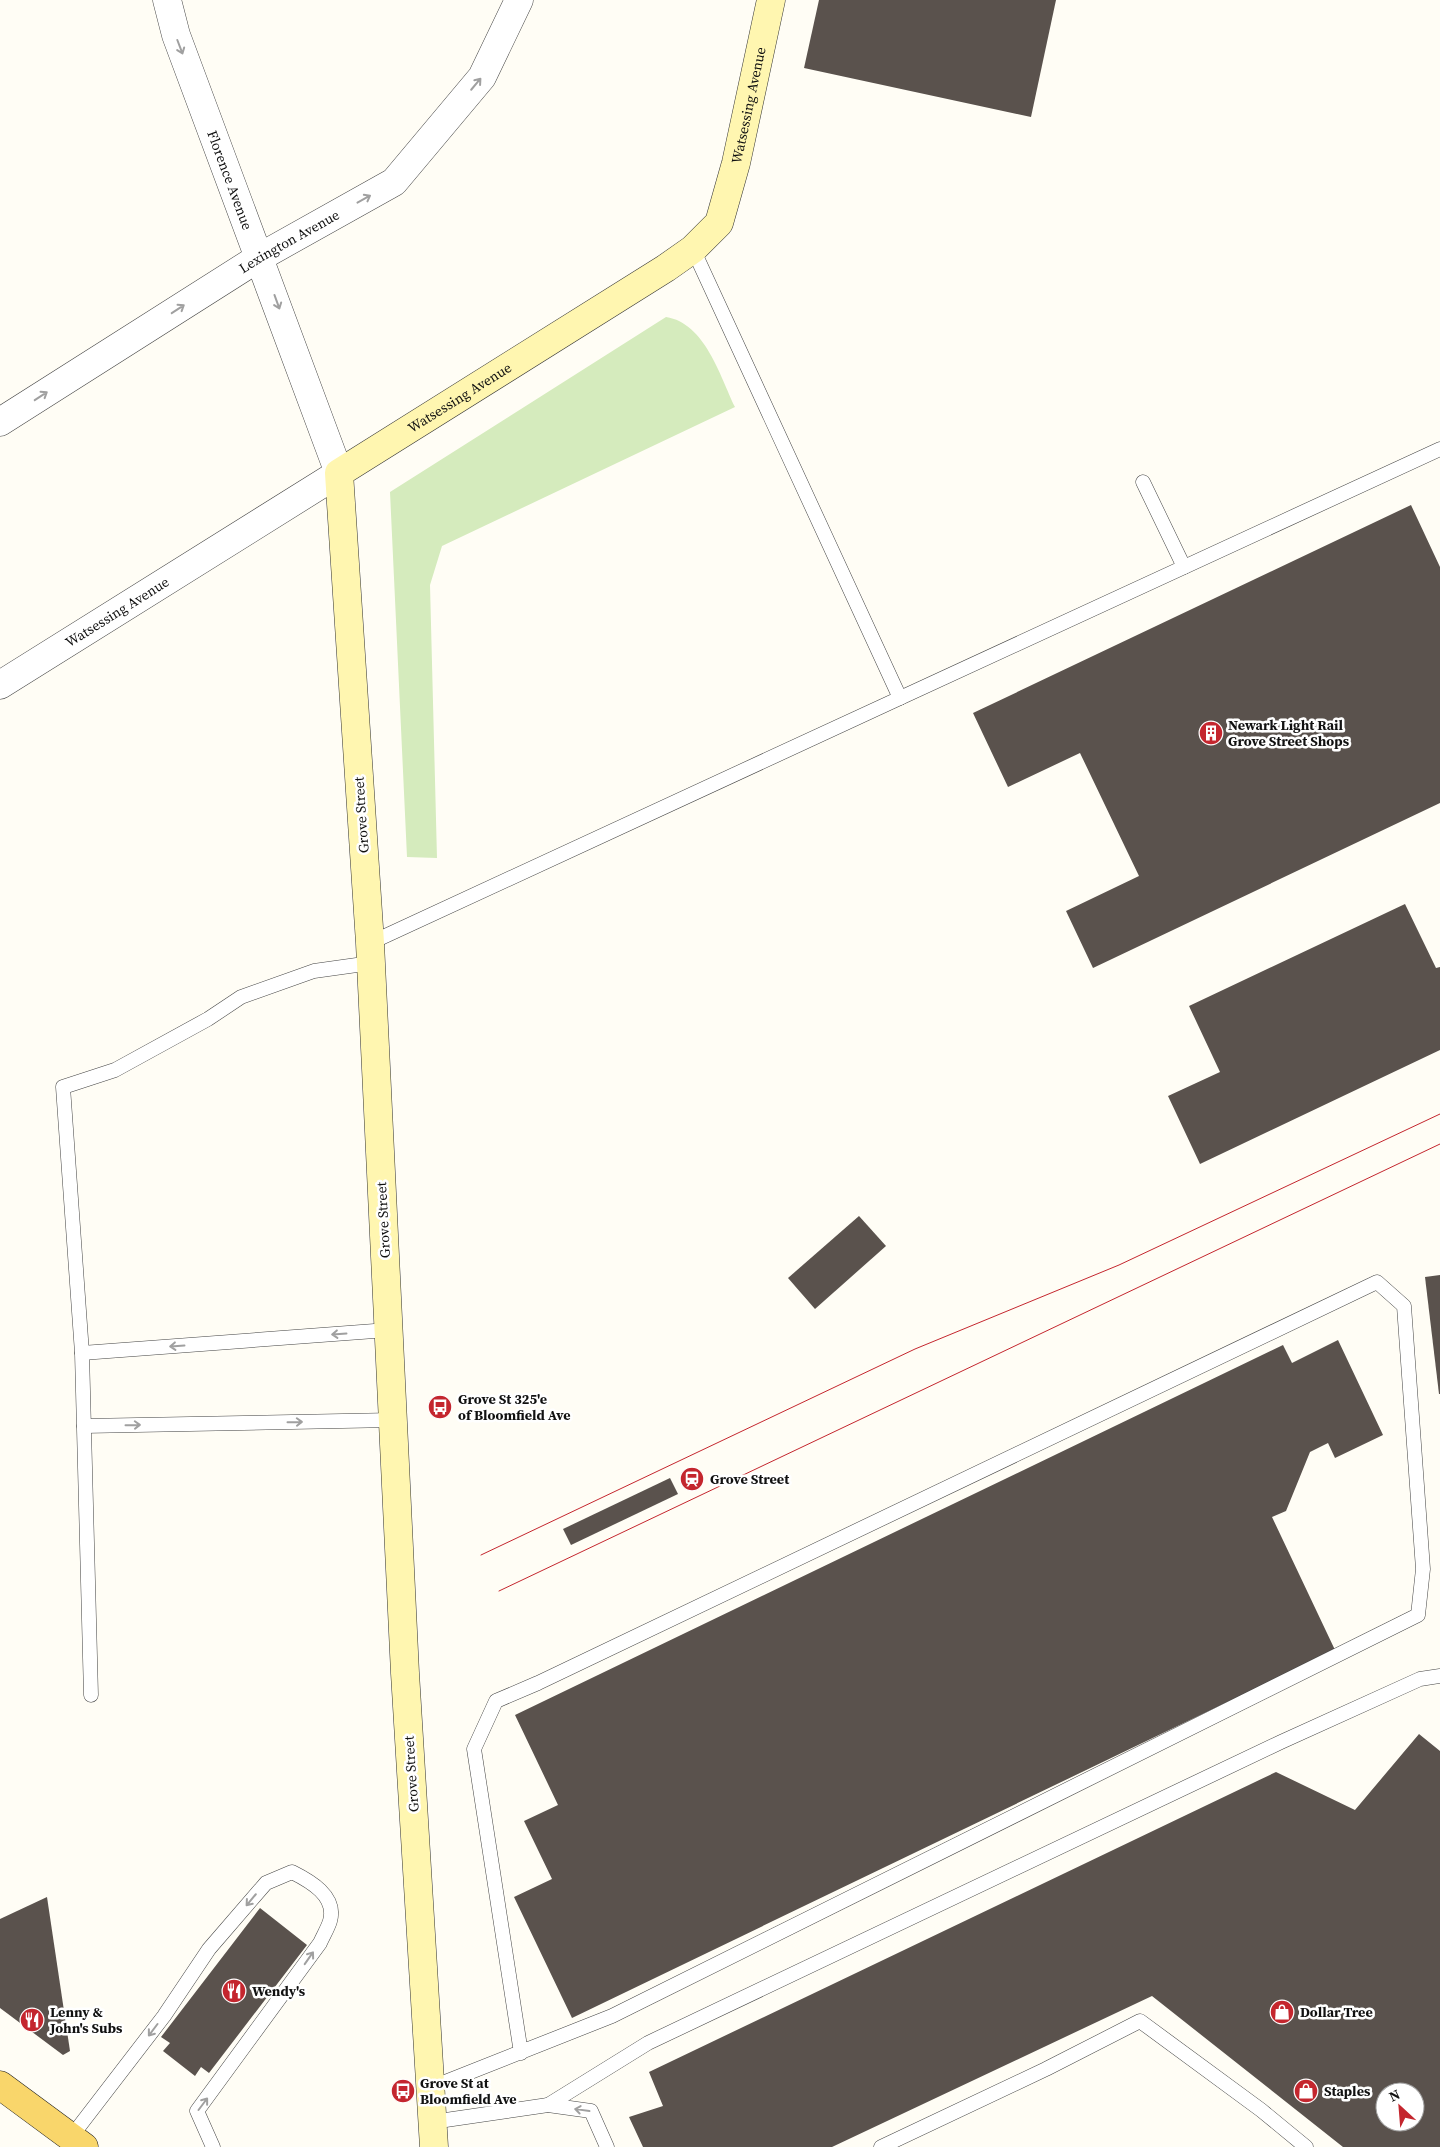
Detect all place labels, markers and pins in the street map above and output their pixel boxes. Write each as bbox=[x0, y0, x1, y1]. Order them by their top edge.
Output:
place label: Newark Light Rail Grove Street Shops bbox=[1228, 715, 1350, 751]
building icon: Newark Light Rail Grove Street Shops bbox=[1198, 720, 1224, 746]
place label: Grove St 325'e of Bloomfield Ave bbox=[458, 1389, 571, 1425]
bus stop icon: Grove St 325'e of Bloomfield Ave bbox=[427, 1394, 453, 1420]
station icon: Grove Street bbox=[679, 1466, 705, 1492]
place label: Grove Street bbox=[710, 1469, 790, 1489]
restaurant icon: Wendy's bbox=[221, 1978, 247, 2004]
place label: Wendy's bbox=[252, 1981, 306, 2001]
shop icon: Dollar Tree bbox=[1269, 1999, 1295, 2025]
place label: Lenny & John's Subs bbox=[49, 2002, 123, 2038]
place label: Dollar Tree bbox=[1300, 2002, 1373, 2022]
restaurant icon: Lenny & John's Subs bbox=[19, 2007, 45, 2033]
place label: Grove St at Bloomfield Ave bbox=[420, 2073, 517, 2109]
bus stop icon: Grove St at Bloomfield Ave bbox=[390, 2078, 416, 2104]
shop icon: Staples bbox=[1293, 2078, 1319, 2104]
place label: Staples bbox=[1324, 2081, 1371, 2101]

